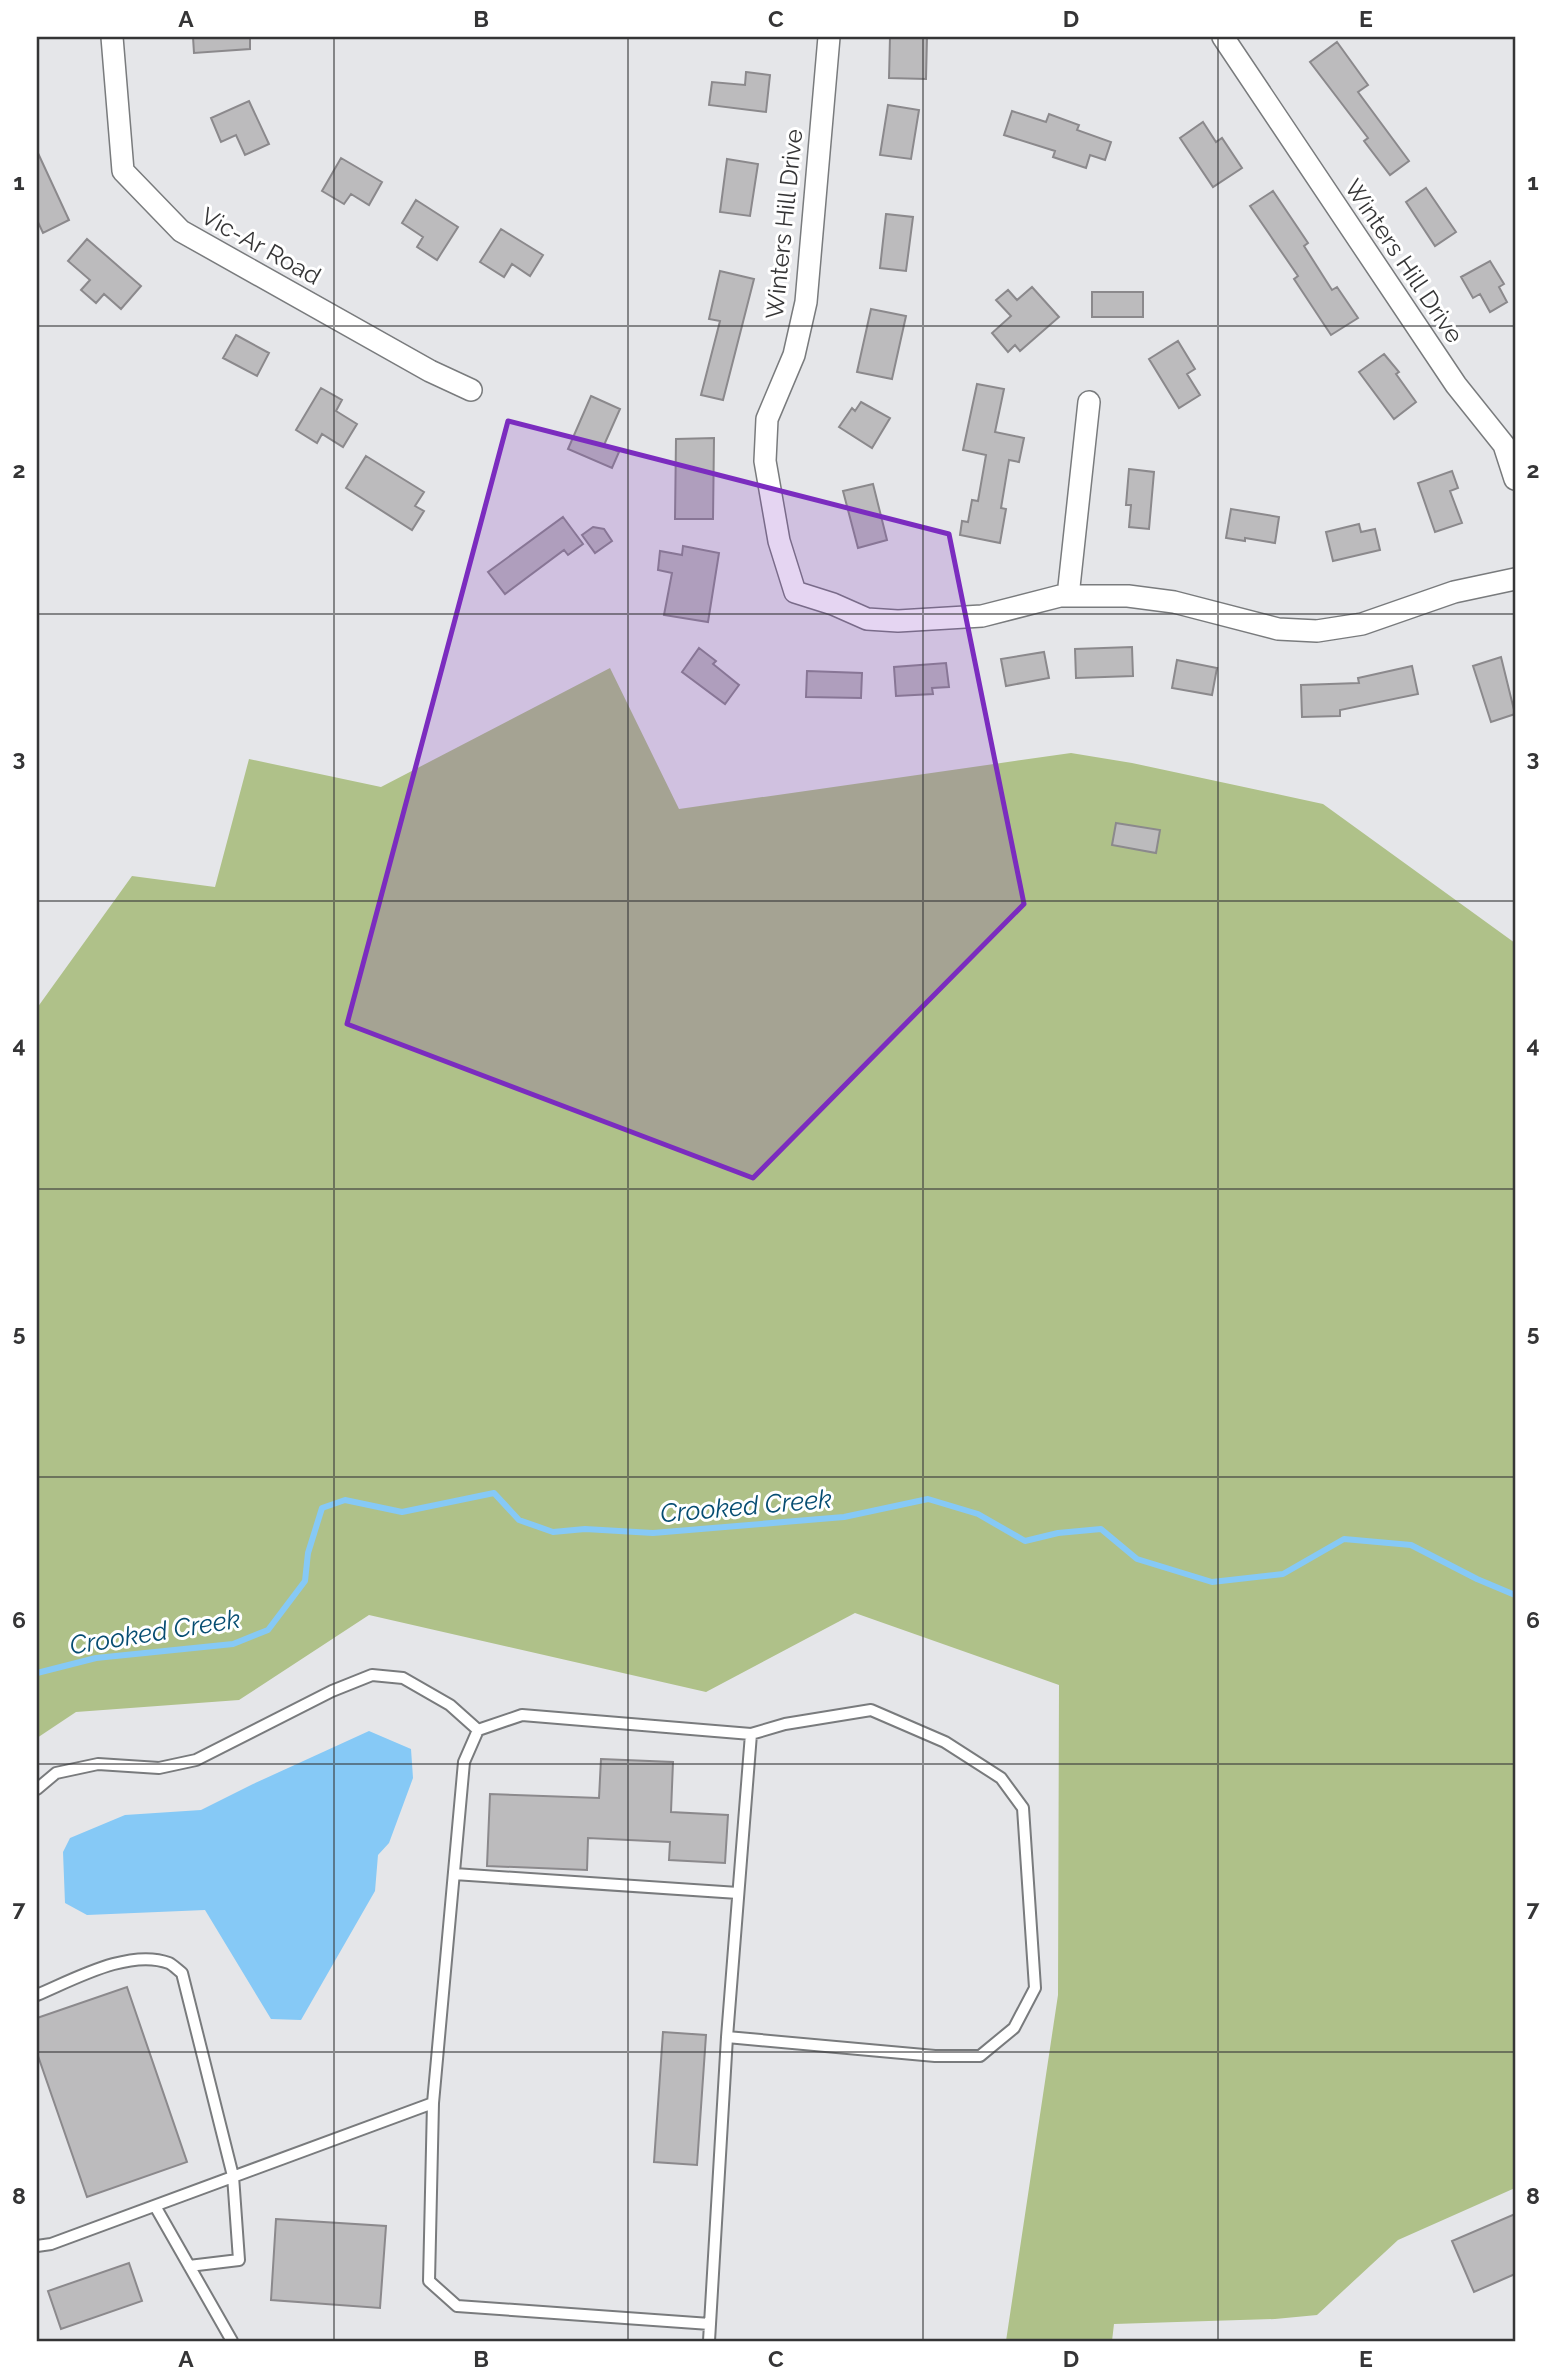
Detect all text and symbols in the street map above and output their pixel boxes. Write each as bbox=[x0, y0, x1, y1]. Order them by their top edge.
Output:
text: A bbox=[178, 5, 194, 32]
text: B bbox=[473, 5, 489, 32]
text: C bbox=[768, 5, 784, 32]
text: D bbox=[1063, 5, 1079, 32]
text: E bbox=[1359, 5, 1373, 32]
street label: Winters Hill Drive bbox=[760, 128, 808, 320]
text: 1 bbox=[13, 168, 25, 195]
text: 1 bbox=[1527, 168, 1539, 195]
street label: Winters Hill Drive bbox=[1339, 174, 1469, 348]
street label: Vic-Ar Road bbox=[196, 201, 326, 291]
text: 2 bbox=[13, 456, 25, 483]
text: 2 bbox=[1527, 456, 1539, 483]
text: 3 bbox=[13, 744, 25, 771]
text: 3 bbox=[1527, 744, 1539, 771]
text: 4 bbox=[12, 1031, 26, 1058]
text: 4 bbox=[1526, 1031, 1540, 1058]
text: 5 bbox=[13, 1319, 26, 1346]
text: 5 bbox=[1527, 1319, 1540, 1346]
water label: Crooked Creek bbox=[659, 1484, 833, 1528]
water label: Crooked Creek bbox=[67, 1604, 243, 1660]
text: 6 bbox=[12, 1606, 26, 1633]
text: 6 bbox=[1526, 1606, 1540, 1633]
text: 7 bbox=[13, 1894, 26, 1921]
text: 7 bbox=[1527, 1894, 1540, 1921]
text: 8 bbox=[12, 2182, 26, 2209]
text: 8 bbox=[1526, 2182, 1540, 2209]
text: A bbox=[178, 2345, 194, 2372]
text: B bbox=[473, 2345, 489, 2372]
text: C bbox=[768, 2345, 784, 2372]
text: D bbox=[1063, 2345, 1079, 2372]
text: E bbox=[1359, 2345, 1373, 2372]

